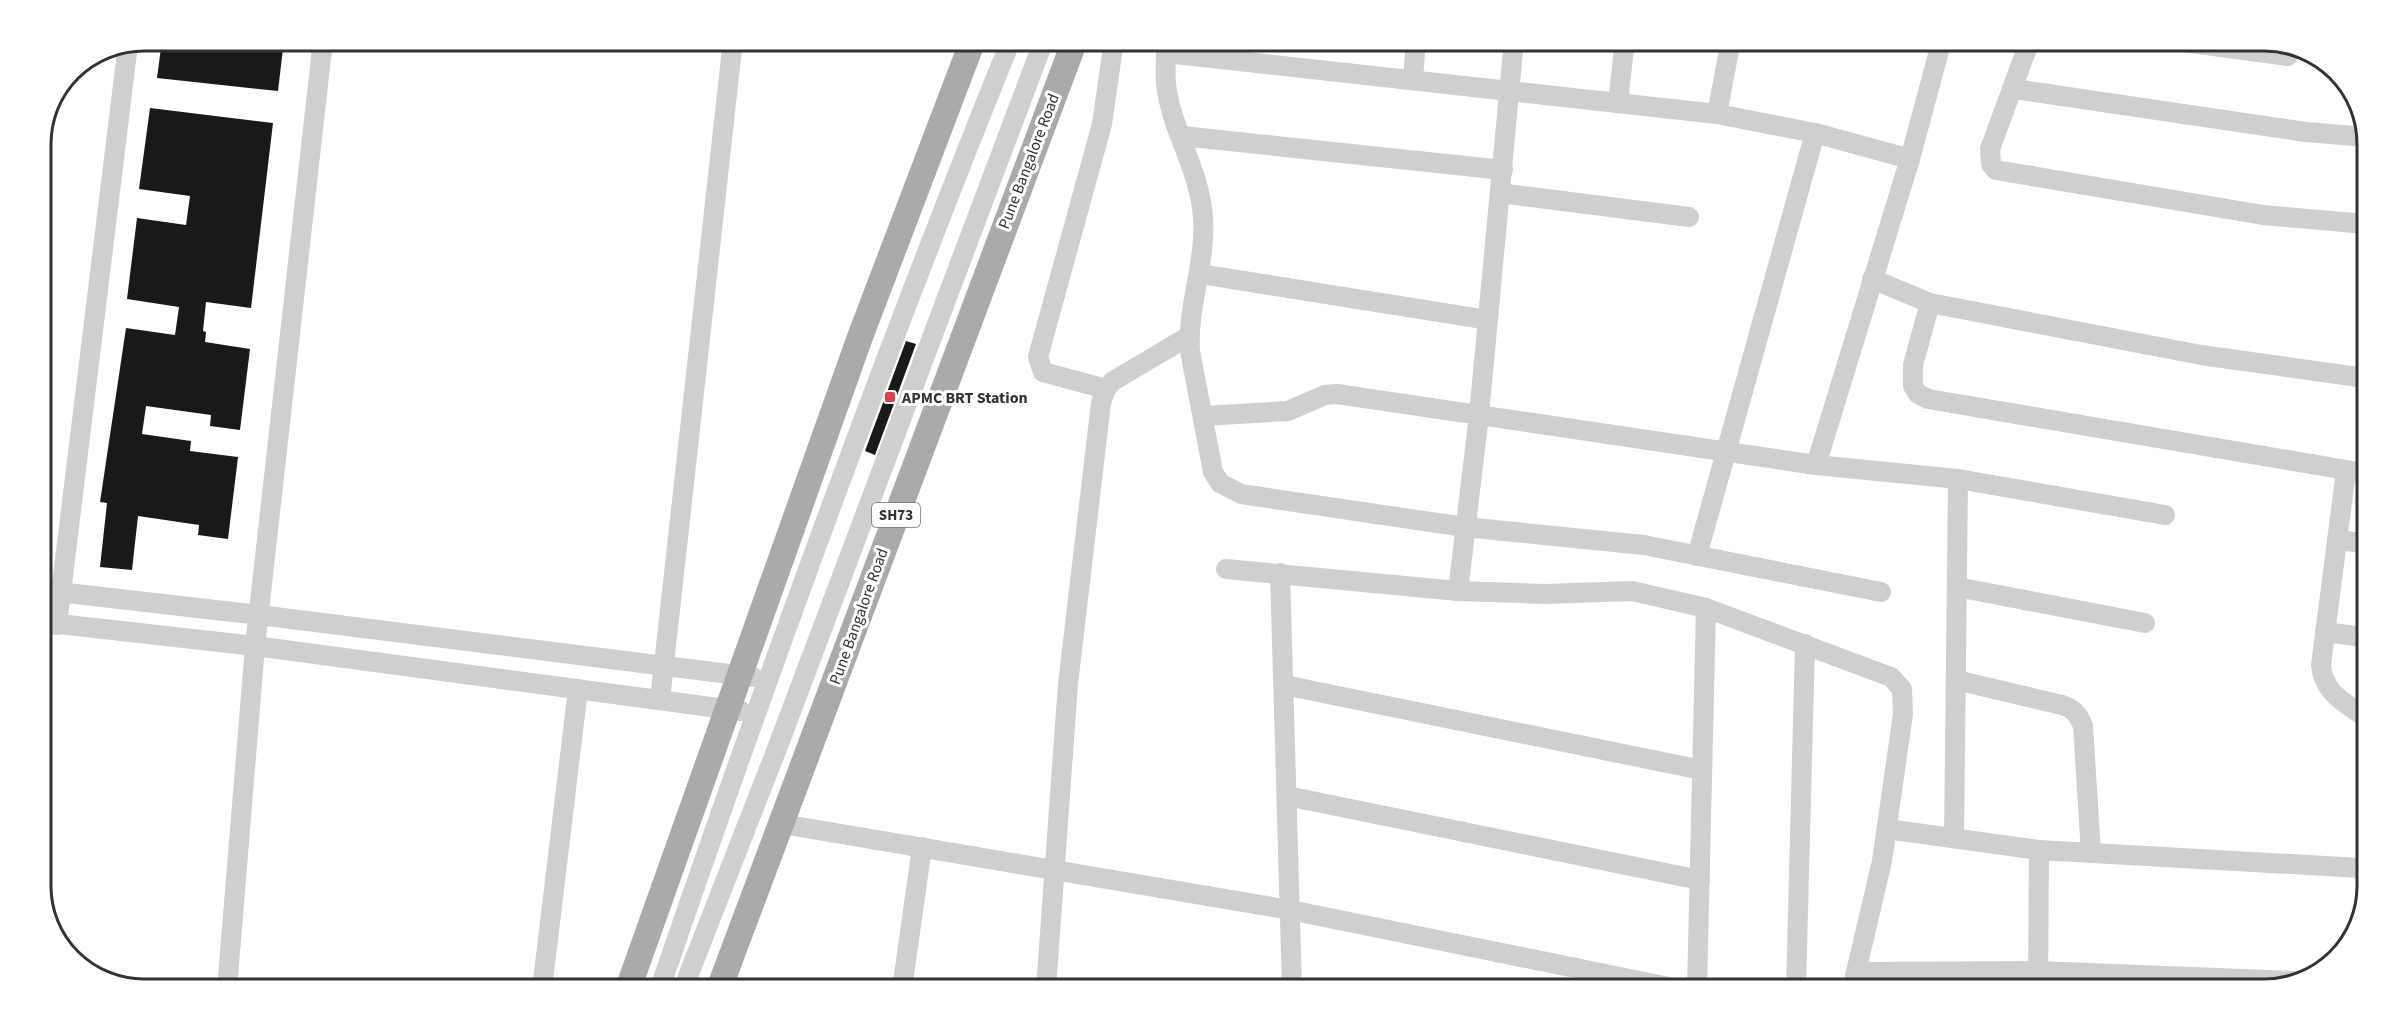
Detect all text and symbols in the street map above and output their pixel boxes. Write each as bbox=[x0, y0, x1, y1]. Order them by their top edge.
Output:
street label: Pune Bangalore Road bbox=[993, 90, 1065, 232]
place label: APMC BRT Station bbox=[901, 387, 1028, 409]
marker: APMC BRT Station bbox=[883, 390, 897, 404]
road number: SH73 bbox=[872, 503, 920, 527]
street label: Pune Bangalore Road bbox=[824, 545, 894, 687]

